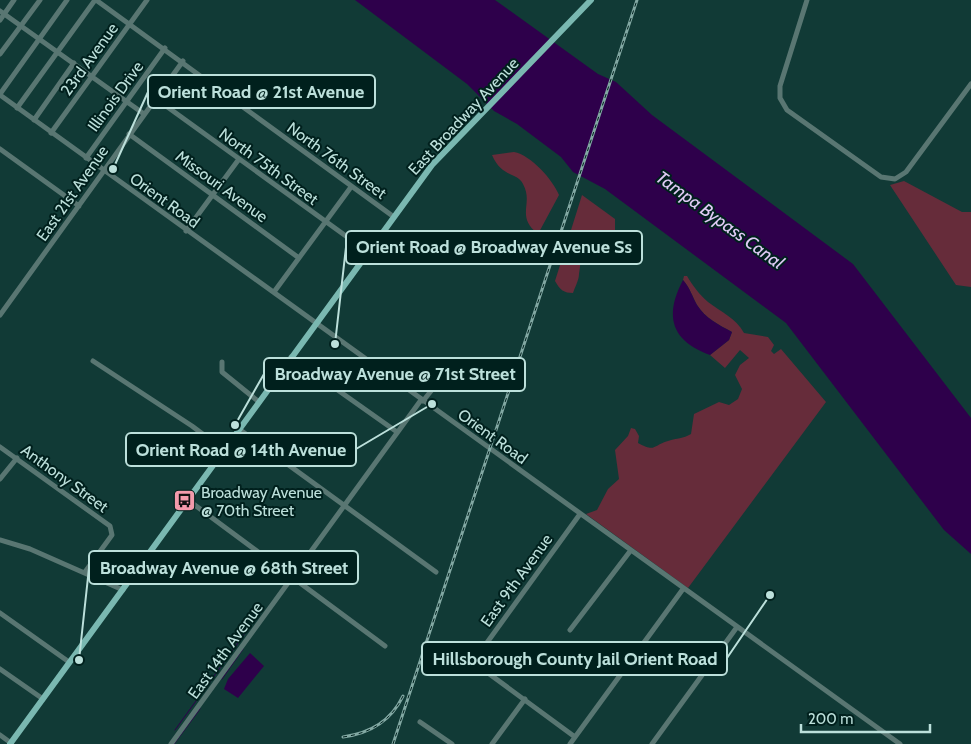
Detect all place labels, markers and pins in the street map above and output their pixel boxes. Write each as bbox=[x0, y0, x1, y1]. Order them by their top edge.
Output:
callout: Orient Road @ 21st Avenue bbox=[148, 75, 375, 108]
callout: Orient Road @ Broadway Avenue Ss bbox=[346, 231, 642, 264]
callout: Broadway Avenue @ 71st Street bbox=[264, 358, 525, 391]
callout: Orient Road @ 14th Avenue bbox=[126, 433, 356, 466]
place label: Broadway Avenue @ 70th Street bbox=[201, 483, 322, 520]
bus stop icon: Broadway Avenue @ 70th Street bbox=[173, 489, 197, 513]
callout: Broadway Avenue @ 68th Street bbox=[89, 551, 358, 584]
callout: Hillsborough County Jail Orient Road bbox=[422, 642, 727, 675]

